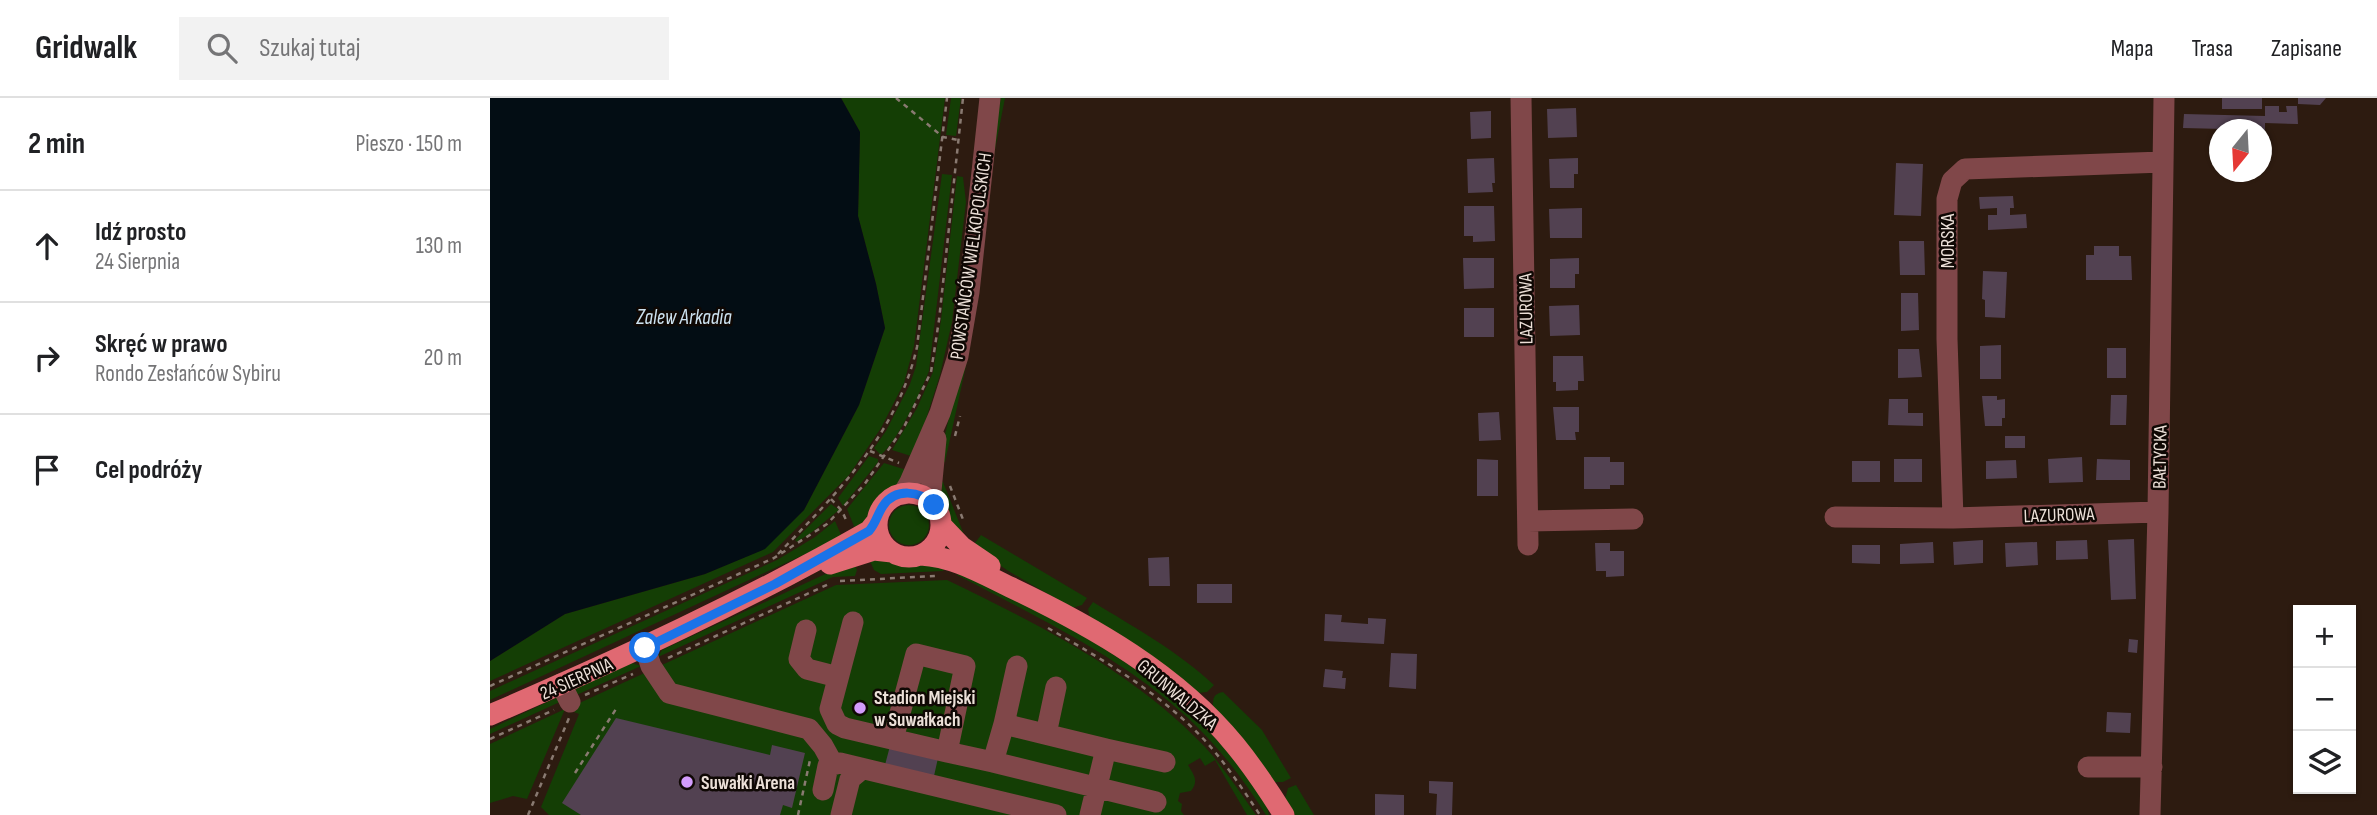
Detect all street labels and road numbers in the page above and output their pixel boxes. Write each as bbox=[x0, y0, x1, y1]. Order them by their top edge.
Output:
street label: POWSTAŃCÓW WIELKOPOLSKICH bbox=[946, 151, 997, 361]
street label: MORSKA bbox=[1937, 213, 1960, 268]
street label: LAZUROWA bbox=[1514, 272, 1539, 345]
street label: BAŁTYCKA bbox=[2148, 424, 2173, 489]
street label: LAZUROWA bbox=[2023, 503, 2096, 528]
street label: 24 SIERPNIA bbox=[537, 653, 617, 706]
street label: GRUNWALDZKA bbox=[1132, 655, 1223, 736]

